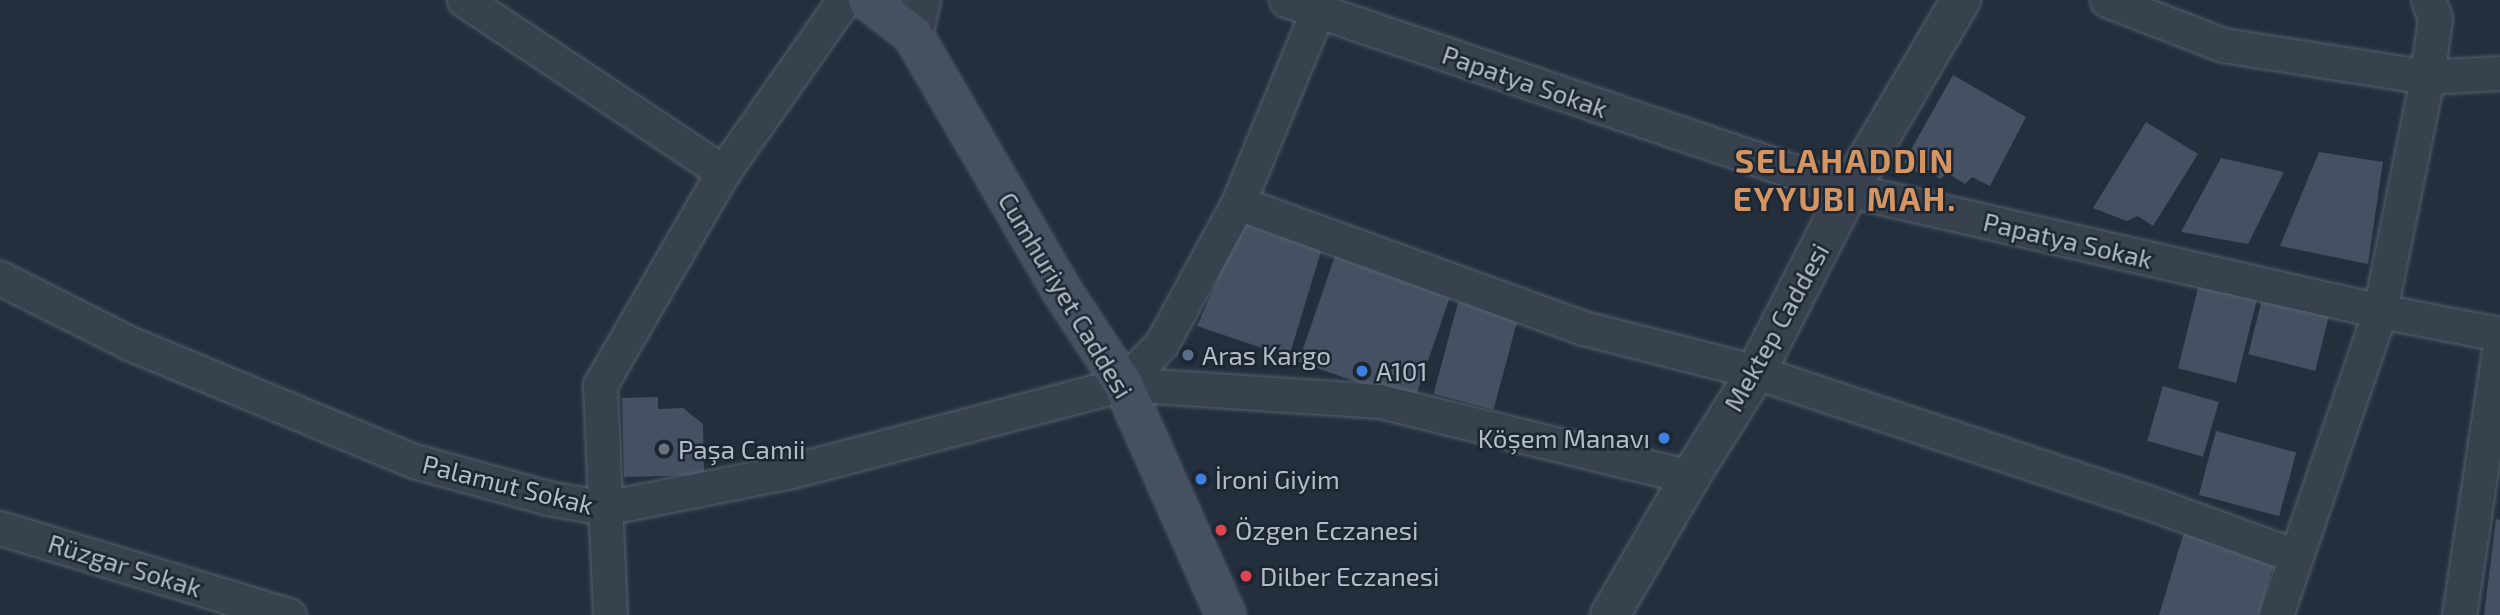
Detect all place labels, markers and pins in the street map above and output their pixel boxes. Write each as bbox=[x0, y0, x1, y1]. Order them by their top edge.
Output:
place label: Aras Kargo bbox=[1202, 339, 1331, 371]
marker: Aras Kargo bbox=[1180, 347, 1196, 363]
place label: A101 bbox=[1376, 355, 1428, 387]
marker: A101 bbox=[1354, 363, 1370, 379]
place label: Köşem Manavı bbox=[1478, 422, 1650, 454]
marker: Köşem Manavı bbox=[1656, 430, 1672, 446]
place label: Paşa Camii bbox=[678, 433, 806, 465]
marker: Paşa Camii bbox=[656, 441, 672, 457]
place label: İroni Giyim bbox=[1215, 463, 1340, 495]
marker: İroni Giyim bbox=[1193, 471, 1209, 487]
place label: Özgen Eczanesi bbox=[1235, 514, 1418, 546]
marker: Özgen Eczanesi bbox=[1213, 522, 1229, 538]
place label: Dilber Eczanesi bbox=[1260, 560, 1440, 592]
marker: Dilber Eczanesi bbox=[1238, 568, 1254, 584]

